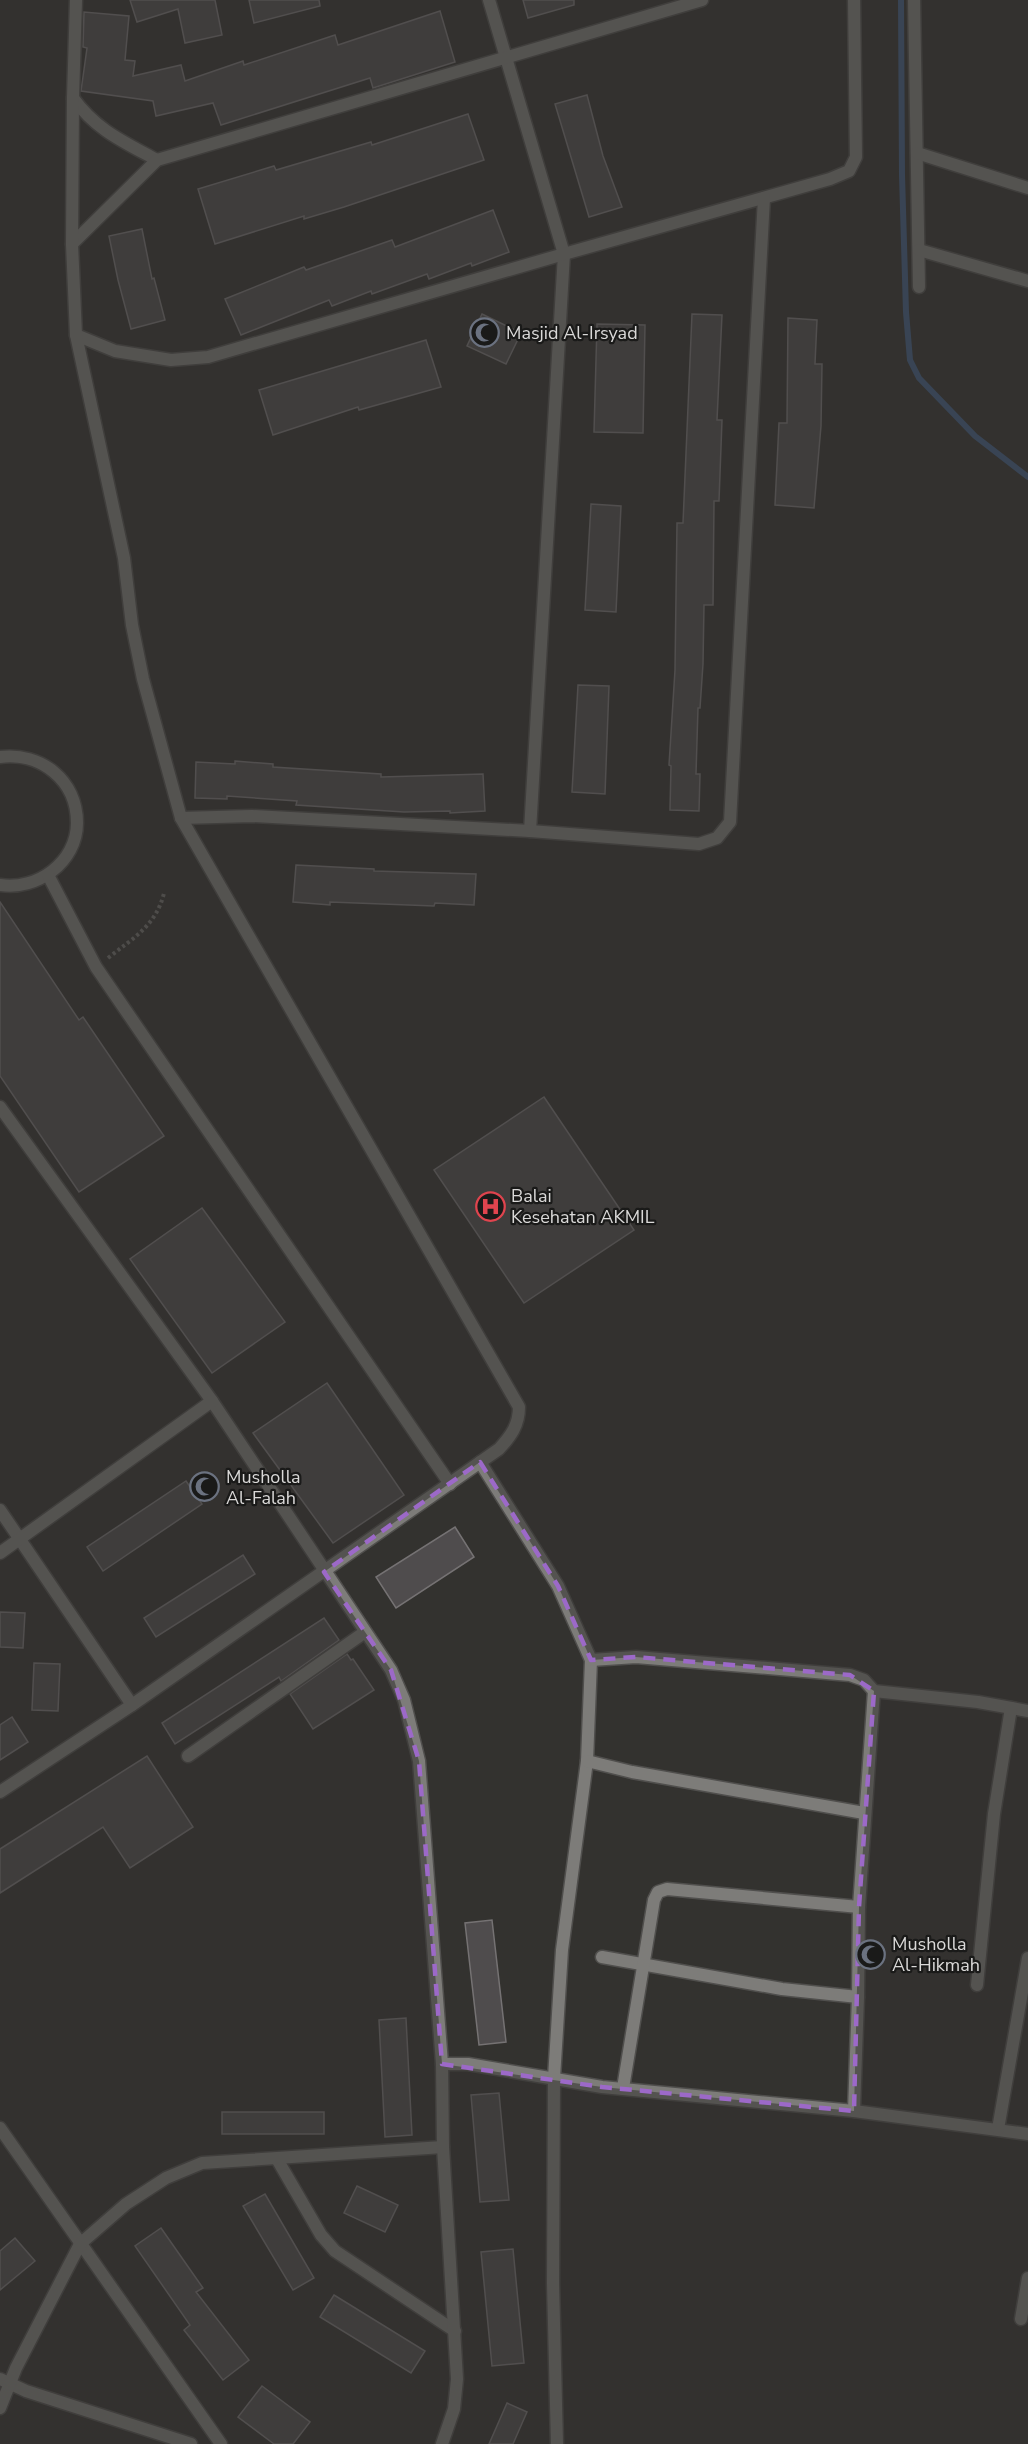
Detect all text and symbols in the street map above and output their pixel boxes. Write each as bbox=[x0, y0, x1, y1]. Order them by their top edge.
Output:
mosque icon: Masjid Al-Irsyad bbox=[469, 317, 501, 349]
place label: Masjid Al-Irsyad bbox=[506, 321, 638, 345]
place label: Balai Kesehatan AKMIL bbox=[511, 1184, 655, 1229]
hospital icon: Balai Kesehatan AKMIL bbox=[474, 1190, 506, 1222]
place label: Musholla Al-Falah bbox=[226, 1465, 301, 1510]
mosque icon: Musholla Al-Falah bbox=[189, 1471, 221, 1503]
place label: Musholla Al-Hikmah bbox=[892, 1932, 980, 1977]
mosque icon: Musholla Al-Hikmah bbox=[855, 1938, 887, 1970]

